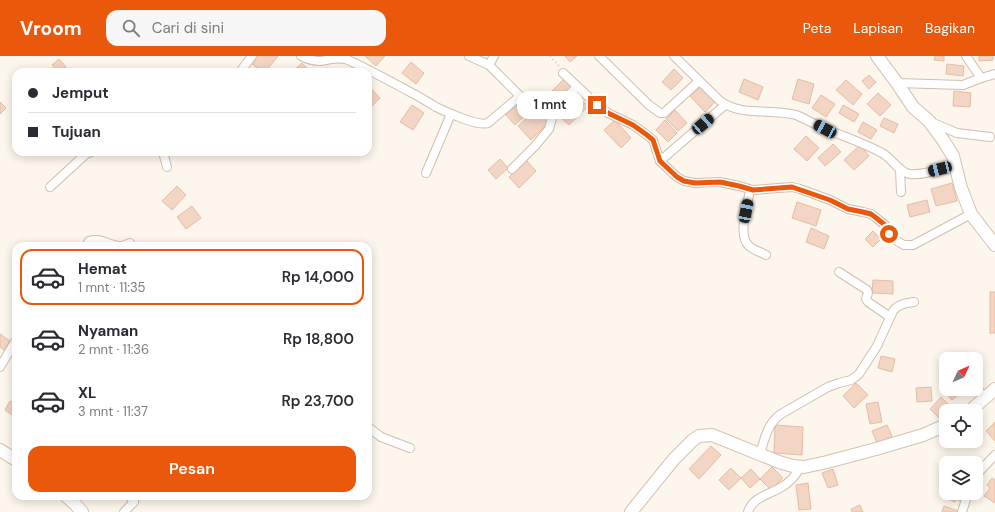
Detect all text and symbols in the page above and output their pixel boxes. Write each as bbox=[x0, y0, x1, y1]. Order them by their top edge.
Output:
search box bbox=[106, 10, 386, 46]
text: Vroom bbox=[20, 16, 82, 41]
icon: search bbox=[120, 17, 142, 39]
text: Cari di sini bbox=[152, 18, 224, 38]
text: Peta bbox=[803, 19, 831, 37]
text: Lapisan bbox=[853, 19, 903, 37]
text: Bagikan bbox=[925, 19, 975, 37]
text: Jemput bbox=[52, 83, 109, 103]
callout: 1 mnt bbox=[517, 91, 583, 119]
text: 1 mnt bbox=[533, 96, 567, 113]
route end bbox=[588, 96, 606, 114]
car bbox=[690, 112, 716, 136]
car bbox=[812, 118, 838, 140]
text: Tujuan bbox=[52, 122, 101, 142]
car bbox=[927, 160, 953, 178]
car bbox=[738, 198, 754, 224]
route start bbox=[880, 225, 898, 243]
icon: car bbox=[30, 259, 66, 295]
text: Hemat bbox=[78, 259, 127, 279]
text: Rp 14,000 bbox=[282, 267, 354, 287]
text: 1 mnt · 11:35 bbox=[78, 279, 146, 296]
icon: car bbox=[30, 321, 66, 357]
text: Nyaman bbox=[78, 321, 138, 341]
text: Rp 18,800 bbox=[283, 329, 354, 349]
text: 2 mnt · 11:36 bbox=[78, 341, 149, 358]
north arrow bbox=[939, 352, 983, 396]
map controls bbox=[939, 352, 983, 500]
icon: car bbox=[30, 383, 66, 419]
text: XL bbox=[78, 383, 96, 403]
text: Rp 23,700 bbox=[281, 391, 354, 411]
text: 3 mnt · 11:37 bbox=[78, 403, 148, 420]
button: locate bbox=[939, 404, 983, 448]
button: Pesan bbox=[28, 446, 356, 492]
button: layers bbox=[939, 456, 983, 500]

